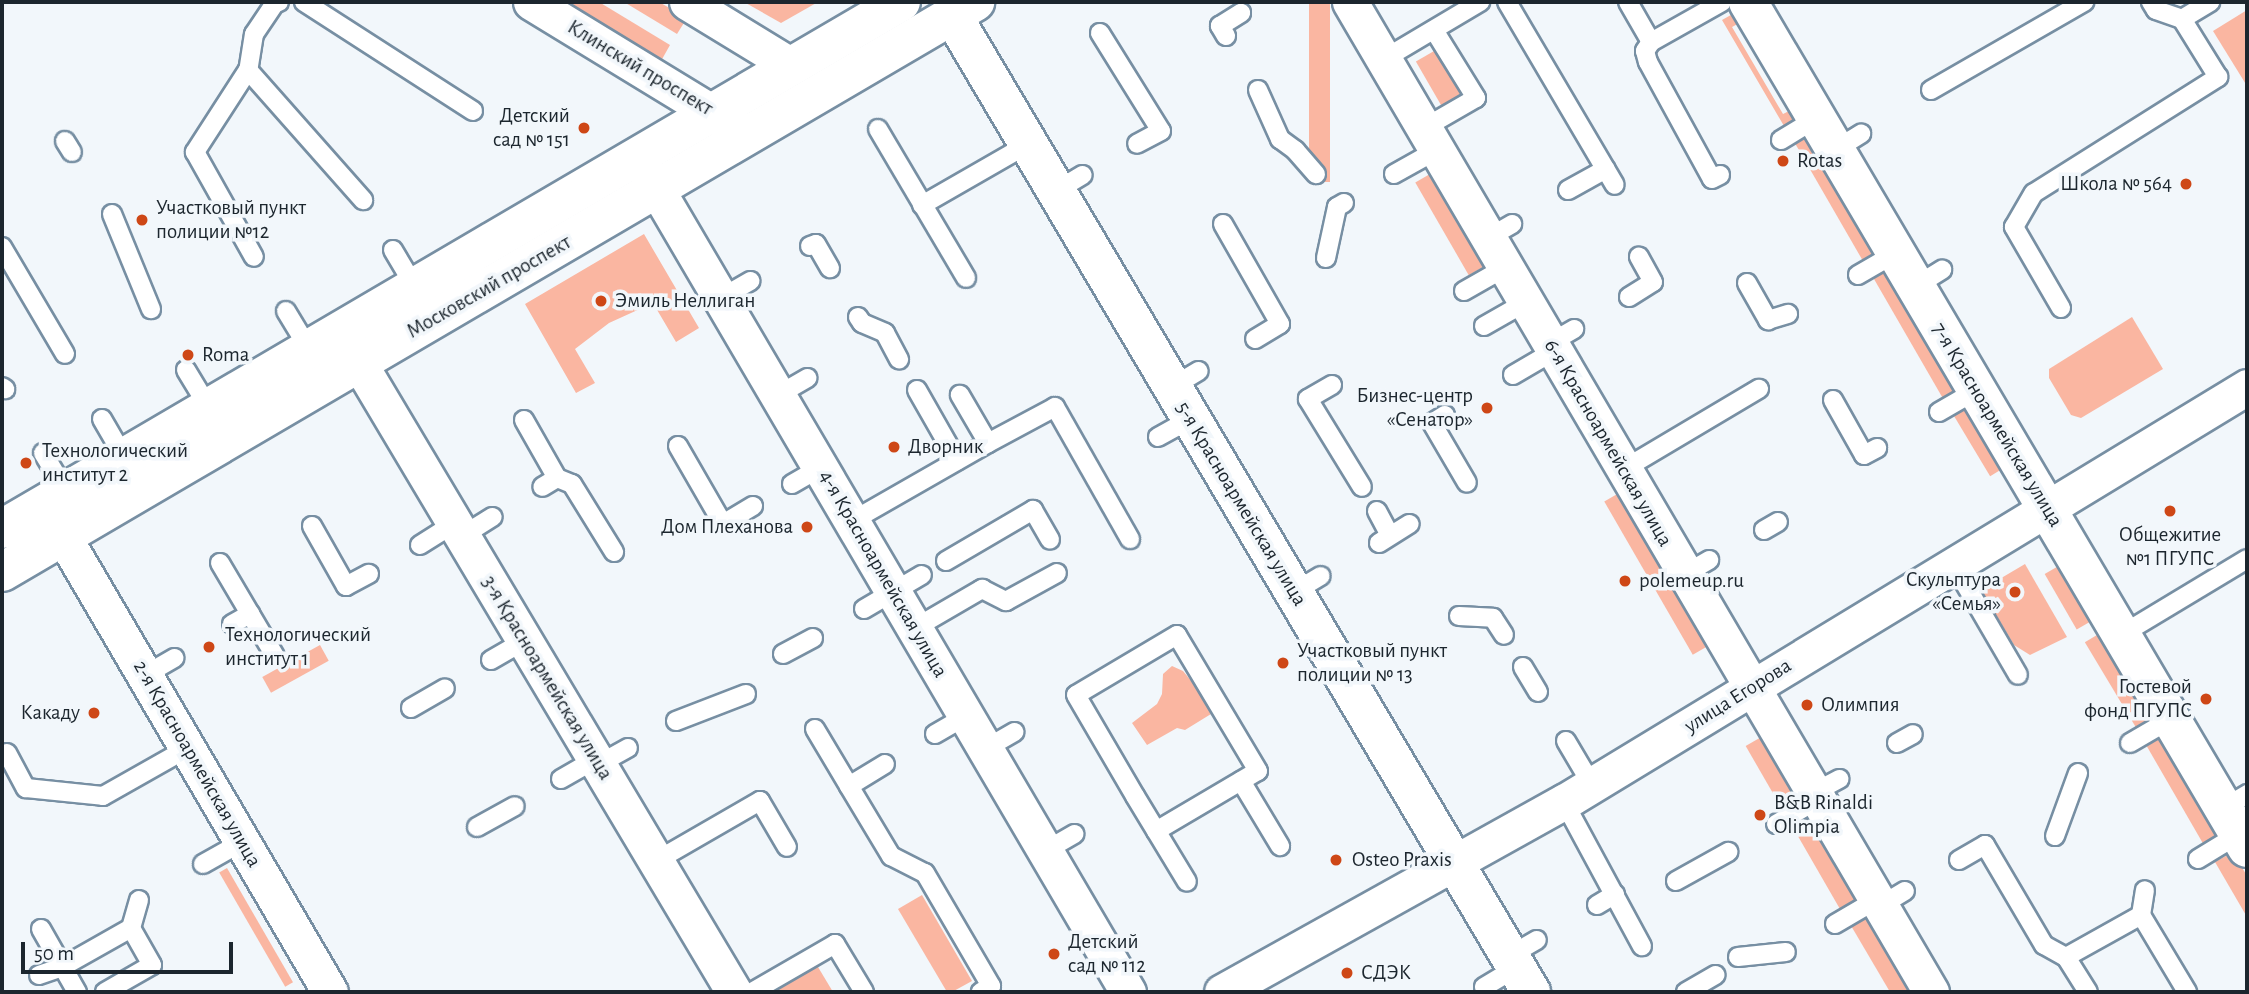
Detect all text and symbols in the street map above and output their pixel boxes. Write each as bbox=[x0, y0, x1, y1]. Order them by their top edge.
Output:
street label: Клинский проспект bbox=[563, 15, 717, 121]
place label: Детский сад № 151 bbox=[493, 103, 570, 153]
marker: Детский сад № 151 bbox=[576, 120, 592, 136]
place label: Rotas bbox=[1797, 148, 1842, 174]
marker: Rotas bbox=[1775, 153, 1791, 169]
place label: Школа № 564 bbox=[2060, 171, 2172, 197]
marker: Школа № 564 bbox=[2178, 176, 2194, 192]
place label: Участковый пункт полиции №12 bbox=[156, 195, 306, 245]
marker: Участковый пункт полиции №12 bbox=[134, 212, 150, 228]
street label: Московский проспект bbox=[402, 230, 576, 344]
place label: Эмиль Неллиган bbox=[615, 288, 755, 314]
marker: Эмиль Неллиган bbox=[593, 293, 609, 309]
street label: 7-я Красноармейская улица bbox=[1926, 318, 2068, 532]
street label: 6-я Красноармейская улица bbox=[1538, 335, 1678, 551]
place label: Roma bbox=[202, 342, 250, 368]
marker: Roma bbox=[180, 347, 196, 363]
place label: Бизнес-центр «Сенатор» bbox=[1356, 383, 1473, 433]
street label: 5-я Красноармейская улица bbox=[1170, 397, 1312, 611]
marker: Бизнес-центр «Сенатор» bbox=[1479, 400, 1495, 416]
place label: Дворник bbox=[908, 434, 983, 460]
place label: Технологический институт 2 bbox=[42, 438, 188, 488]
marker: Дворник bbox=[886, 439, 902, 455]
marker: Технологический институт 2 bbox=[16, 453, 36, 473]
street label: 4-я Красноармейская улица bbox=[813, 466, 953, 682]
marker: Общежитие №1 ПГУПС bbox=[2162, 503, 2178, 519]
place label: Дом Плеханова bbox=[661, 514, 793, 540]
marker: Дом Плеханова bbox=[799, 519, 815, 535]
place label: Общежитие №1 ПГУПС bbox=[2119, 522, 2221, 572]
place label: Скульптура «Семья» bbox=[1906, 567, 2001, 617]
place label: polemeup.ru bbox=[1639, 568, 1744, 594]
street label: 3-я Красноармейская улица bbox=[476, 571, 618, 785]
marker: polemeup.ru bbox=[1617, 573, 1633, 589]
marker: Скульптура «Семья» bbox=[2007, 584, 2023, 600]
place label: Технологический институт 1 bbox=[225, 622, 371, 672]
marker: Технологический институт 1 bbox=[199, 637, 219, 657]
place label: Участковый пункт полиции № 13 bbox=[1297, 638, 1447, 688]
street label: улица Егорова bbox=[1680, 653, 1796, 739]
marker: Участковый пункт полиции № 13 bbox=[1275, 655, 1291, 671]
street label: 2-я Красноармейская улица bbox=[127, 656, 267, 872]
place label: Гостевой фонд ПГУПС bbox=[2084, 674, 2192, 724]
marker: Гостевой фонд ПГУПС bbox=[2198, 691, 2214, 707]
place label: Олимпия bbox=[1821, 692, 1900, 718]
marker: Олимпия bbox=[1799, 697, 1815, 713]
place label: Какаду bbox=[20, 700, 80, 726]
marker: Какаду bbox=[86, 705, 102, 721]
place label: B&B Rinaldi Olimpia bbox=[1774, 790, 1873, 840]
marker: B&B Rinaldi Olimpia bbox=[1752, 807, 1768, 823]
place label: Osteo Praxis bbox=[1352, 847, 1452, 873]
marker: Osteo Praxis bbox=[1326, 850, 1346, 870]
scale bar bbox=[24, 928, 236, 972]
place label: Детский сад № 112 bbox=[1068, 929, 1146, 979]
text: 50 m bbox=[34, 943, 74, 964]
marker: Детский сад № 112 bbox=[1046, 946, 1062, 962]
place label: СДЭК bbox=[1361, 960, 1411, 986]
marker: СДЭК bbox=[1339, 965, 1355, 981]

